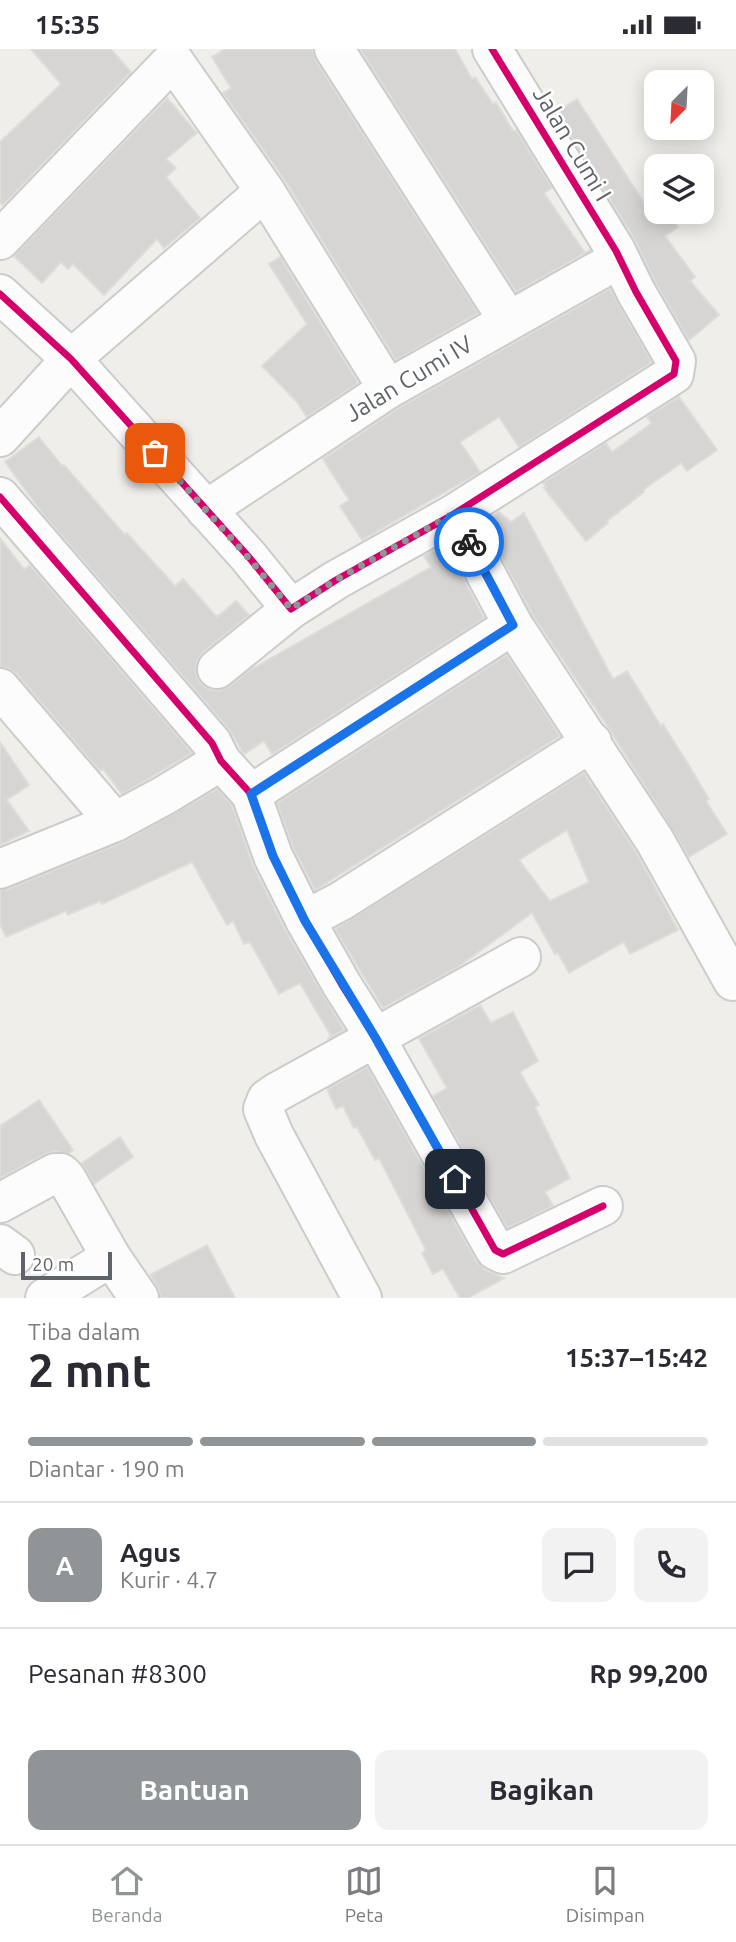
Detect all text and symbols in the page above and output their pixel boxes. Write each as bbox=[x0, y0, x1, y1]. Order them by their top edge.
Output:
text: 15:35 bbox=[35, 10, 100, 39]
north arrow bbox=[644, 70, 714, 140]
map controls bbox=[644, 70, 714, 224]
street label: Jalan Cumi I bbox=[528, 82, 617, 206]
button: layers bbox=[644, 154, 714, 224]
street label: Jalan Cumi IV bbox=[340, 330, 477, 427]
pin bbox=[125, 423, 185, 483]
icon: bag bbox=[136, 434, 174, 472]
courier bbox=[434, 507, 504, 577]
icon: bike bbox=[450, 523, 488, 561]
pin bbox=[425, 1149, 485, 1209]
icon: home bbox=[436, 1160, 474, 1198]
scale bar bbox=[21, 1249, 112, 1281]
text: 20 m bbox=[32, 1253, 74, 1275]
text: Tiba dalam bbox=[28, 1319, 140, 1344]
text: 15:37–15:42 bbox=[565, 1343, 708, 1372]
text: 2 mnt bbox=[28, 1344, 151, 1396]
text: Diantar · 190 m bbox=[28, 1456, 185, 1481]
button: chat bbox=[542, 1528, 616, 1602]
button: phone bbox=[634, 1528, 708, 1602]
text: Agus bbox=[120, 1538, 181, 1567]
text: A bbox=[56, 1551, 74, 1580]
text: Kurir · 4.7 bbox=[120, 1567, 218, 1592]
text: Pesanan #8300 bbox=[28, 1659, 207, 1688]
text: Rp 99,200 bbox=[589, 1659, 708, 1688]
button: Bantuan bbox=[28, 1750, 361, 1830]
button: Bagikan bbox=[375, 1750, 708, 1830]
tab: Beranda bbox=[91, 1862, 162, 1926]
tab: Peta bbox=[345, 1862, 383, 1926]
tab: Disimpan bbox=[566, 1862, 645, 1926]

